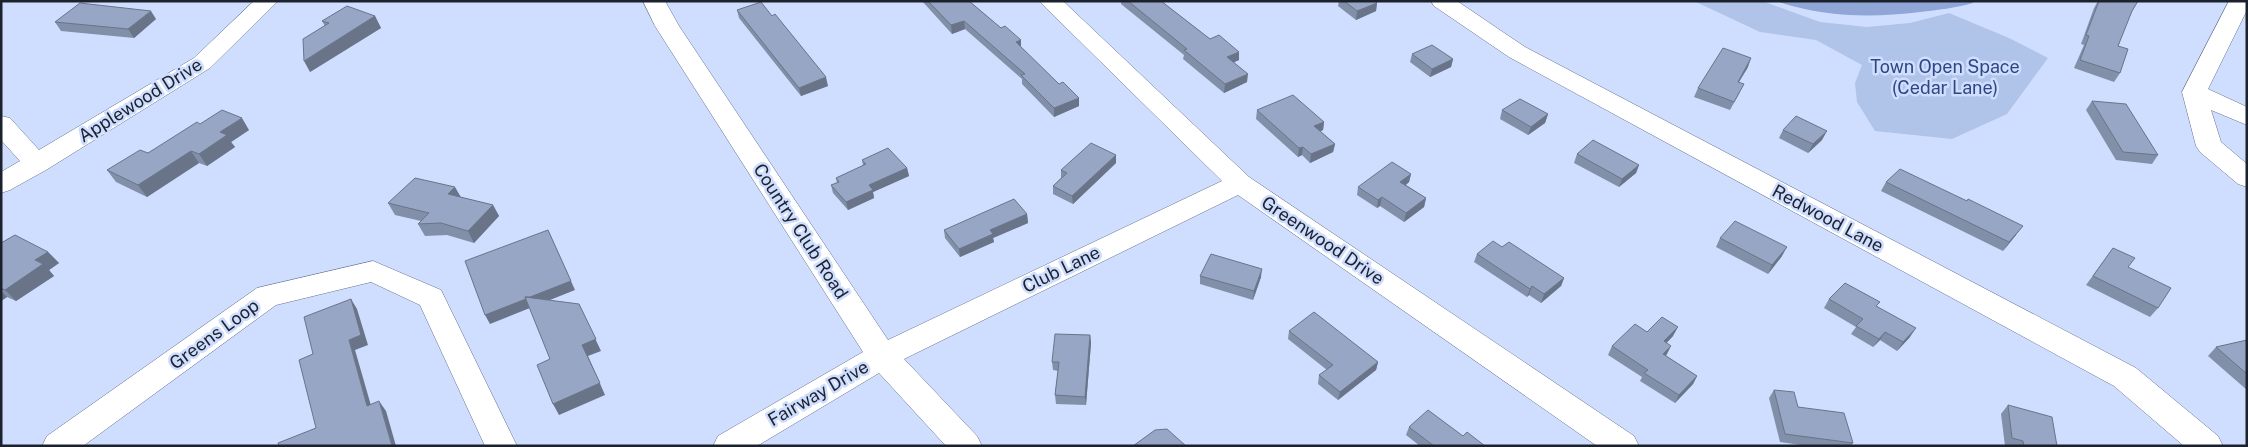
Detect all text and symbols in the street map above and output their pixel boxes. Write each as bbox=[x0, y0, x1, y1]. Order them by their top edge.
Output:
street label: Applewood Drive bbox=[74, 54, 206, 146]
park label: Town Open Space (Cedar Lane) bbox=[1870, 56, 2020, 98]
street label: Country Club Road bbox=[749, 159, 853, 303]
street label: Redwood Lane bbox=[1769, 180, 1887, 256]
street label: Greenwood Drive bbox=[1258, 191, 1388, 289]
street label: Club Lane bbox=[1019, 241, 1103, 297]
street label: Greens Loop bbox=[165, 295, 263, 373]
street label: Fairway Drive bbox=[764, 356, 872, 430]

